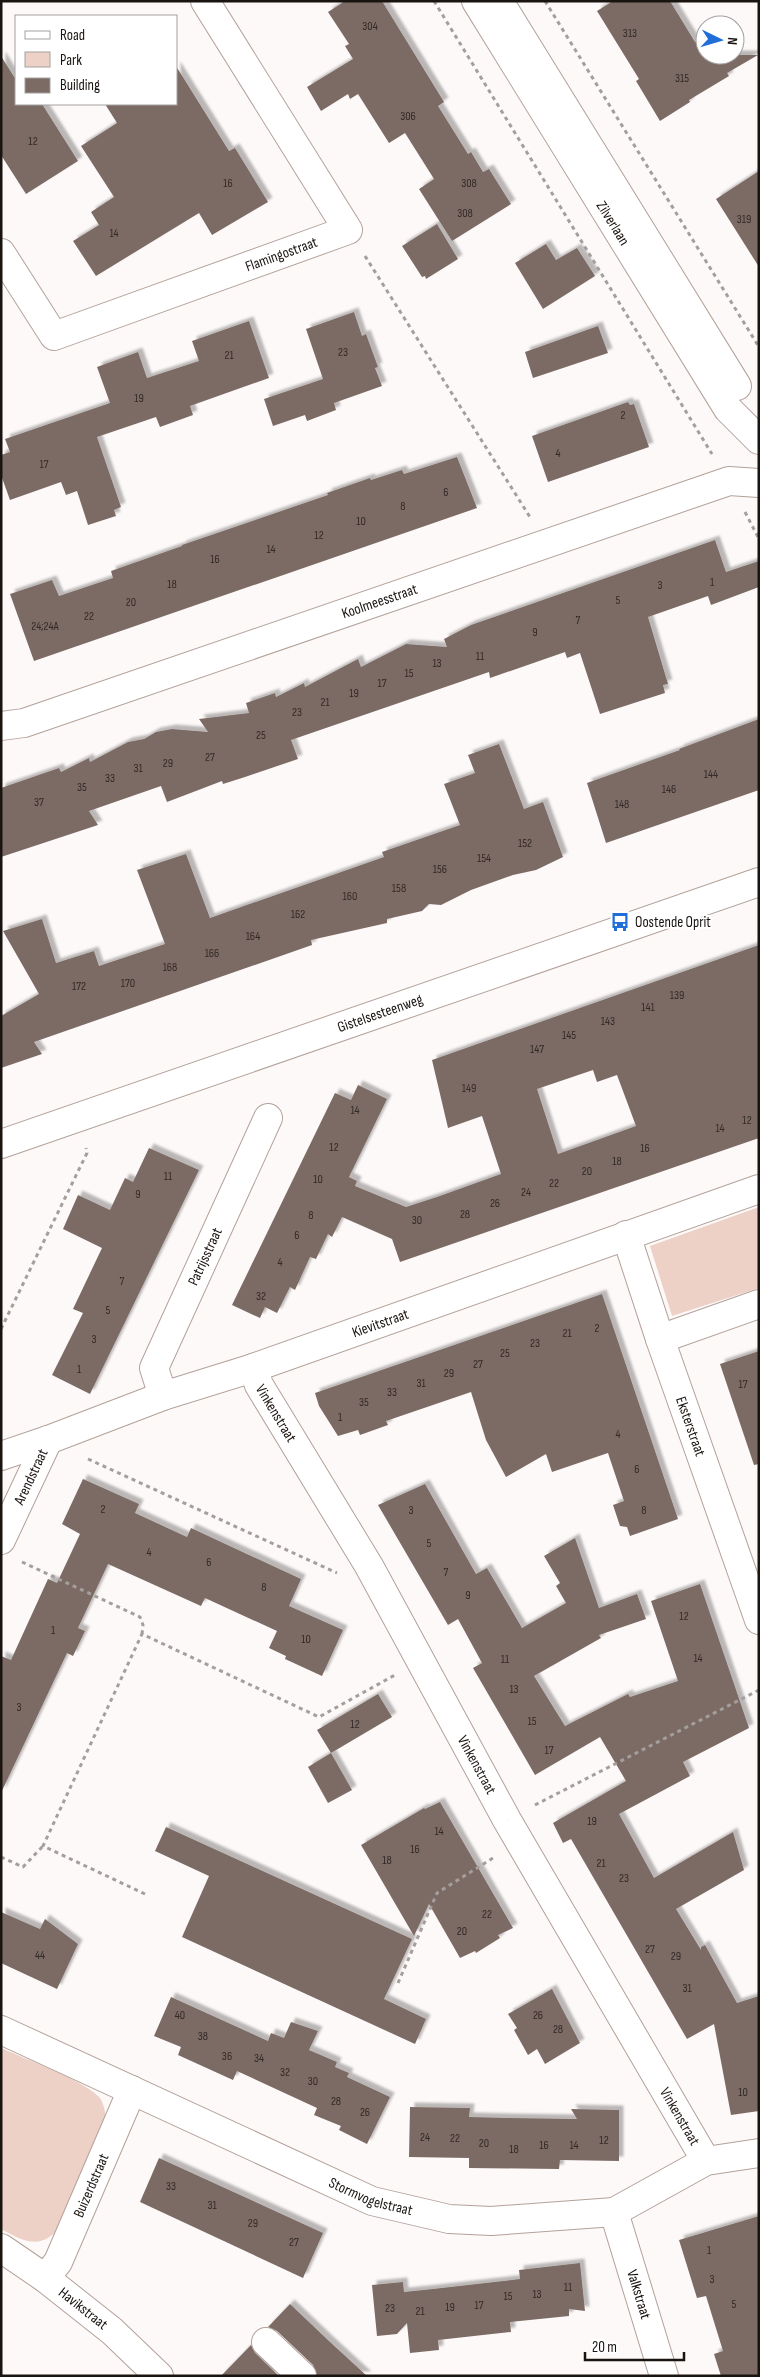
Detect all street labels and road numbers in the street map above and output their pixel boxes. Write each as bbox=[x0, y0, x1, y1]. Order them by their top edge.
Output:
street label: Zilverlaan bbox=[592, 197, 634, 249]
street label: Flamingostraat bbox=[242, 232, 320, 276]
street label: Koolmeesstraat bbox=[339, 579, 420, 623]
street label: Gistelsesteenweg bbox=[335, 989, 425, 1037]
street label: Patrijsstraat bbox=[183, 1224, 226, 1288]
street label: Kievitstraat bbox=[349, 1304, 412, 1342]
street label: Vinkenstraat bbox=[251, 1381, 301, 1446]
street label: Eksterstraat bbox=[672, 1394, 710, 1459]
street label: Arendstraat bbox=[9, 1445, 52, 1509]
street label: Vinkenstraat bbox=[453, 1732, 501, 1798]
street label: Vinkenstraat bbox=[656, 2084, 705, 2149]
street label: Buizerdstraat bbox=[69, 2150, 113, 2220]
street label: Stormvogelstraat bbox=[326, 2173, 415, 2220]
street label: Valkstraat bbox=[623, 2267, 656, 2322]
street label: Havikstraat bbox=[55, 2283, 112, 2334]

